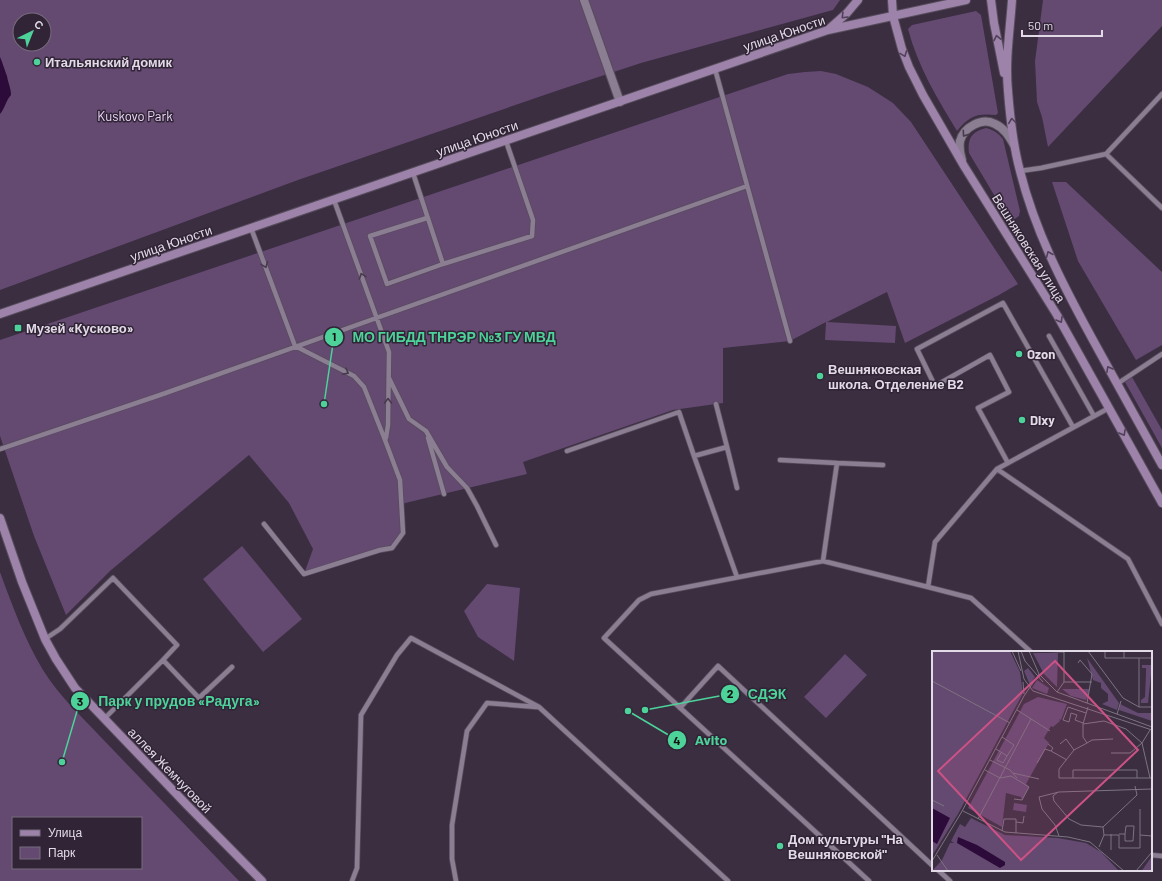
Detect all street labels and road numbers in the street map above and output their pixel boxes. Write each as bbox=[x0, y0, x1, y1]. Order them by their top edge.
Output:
street label: улица Юности bbox=[741, 12, 827, 54]
street label: улица Юности bbox=[434, 117, 520, 159]
street label: Вешняковская улица bbox=[989, 191, 1069, 306]
street label: улица Юности bbox=[128, 222, 214, 264]
street label: аллея Жемчуговой bbox=[125, 724, 215, 816]

